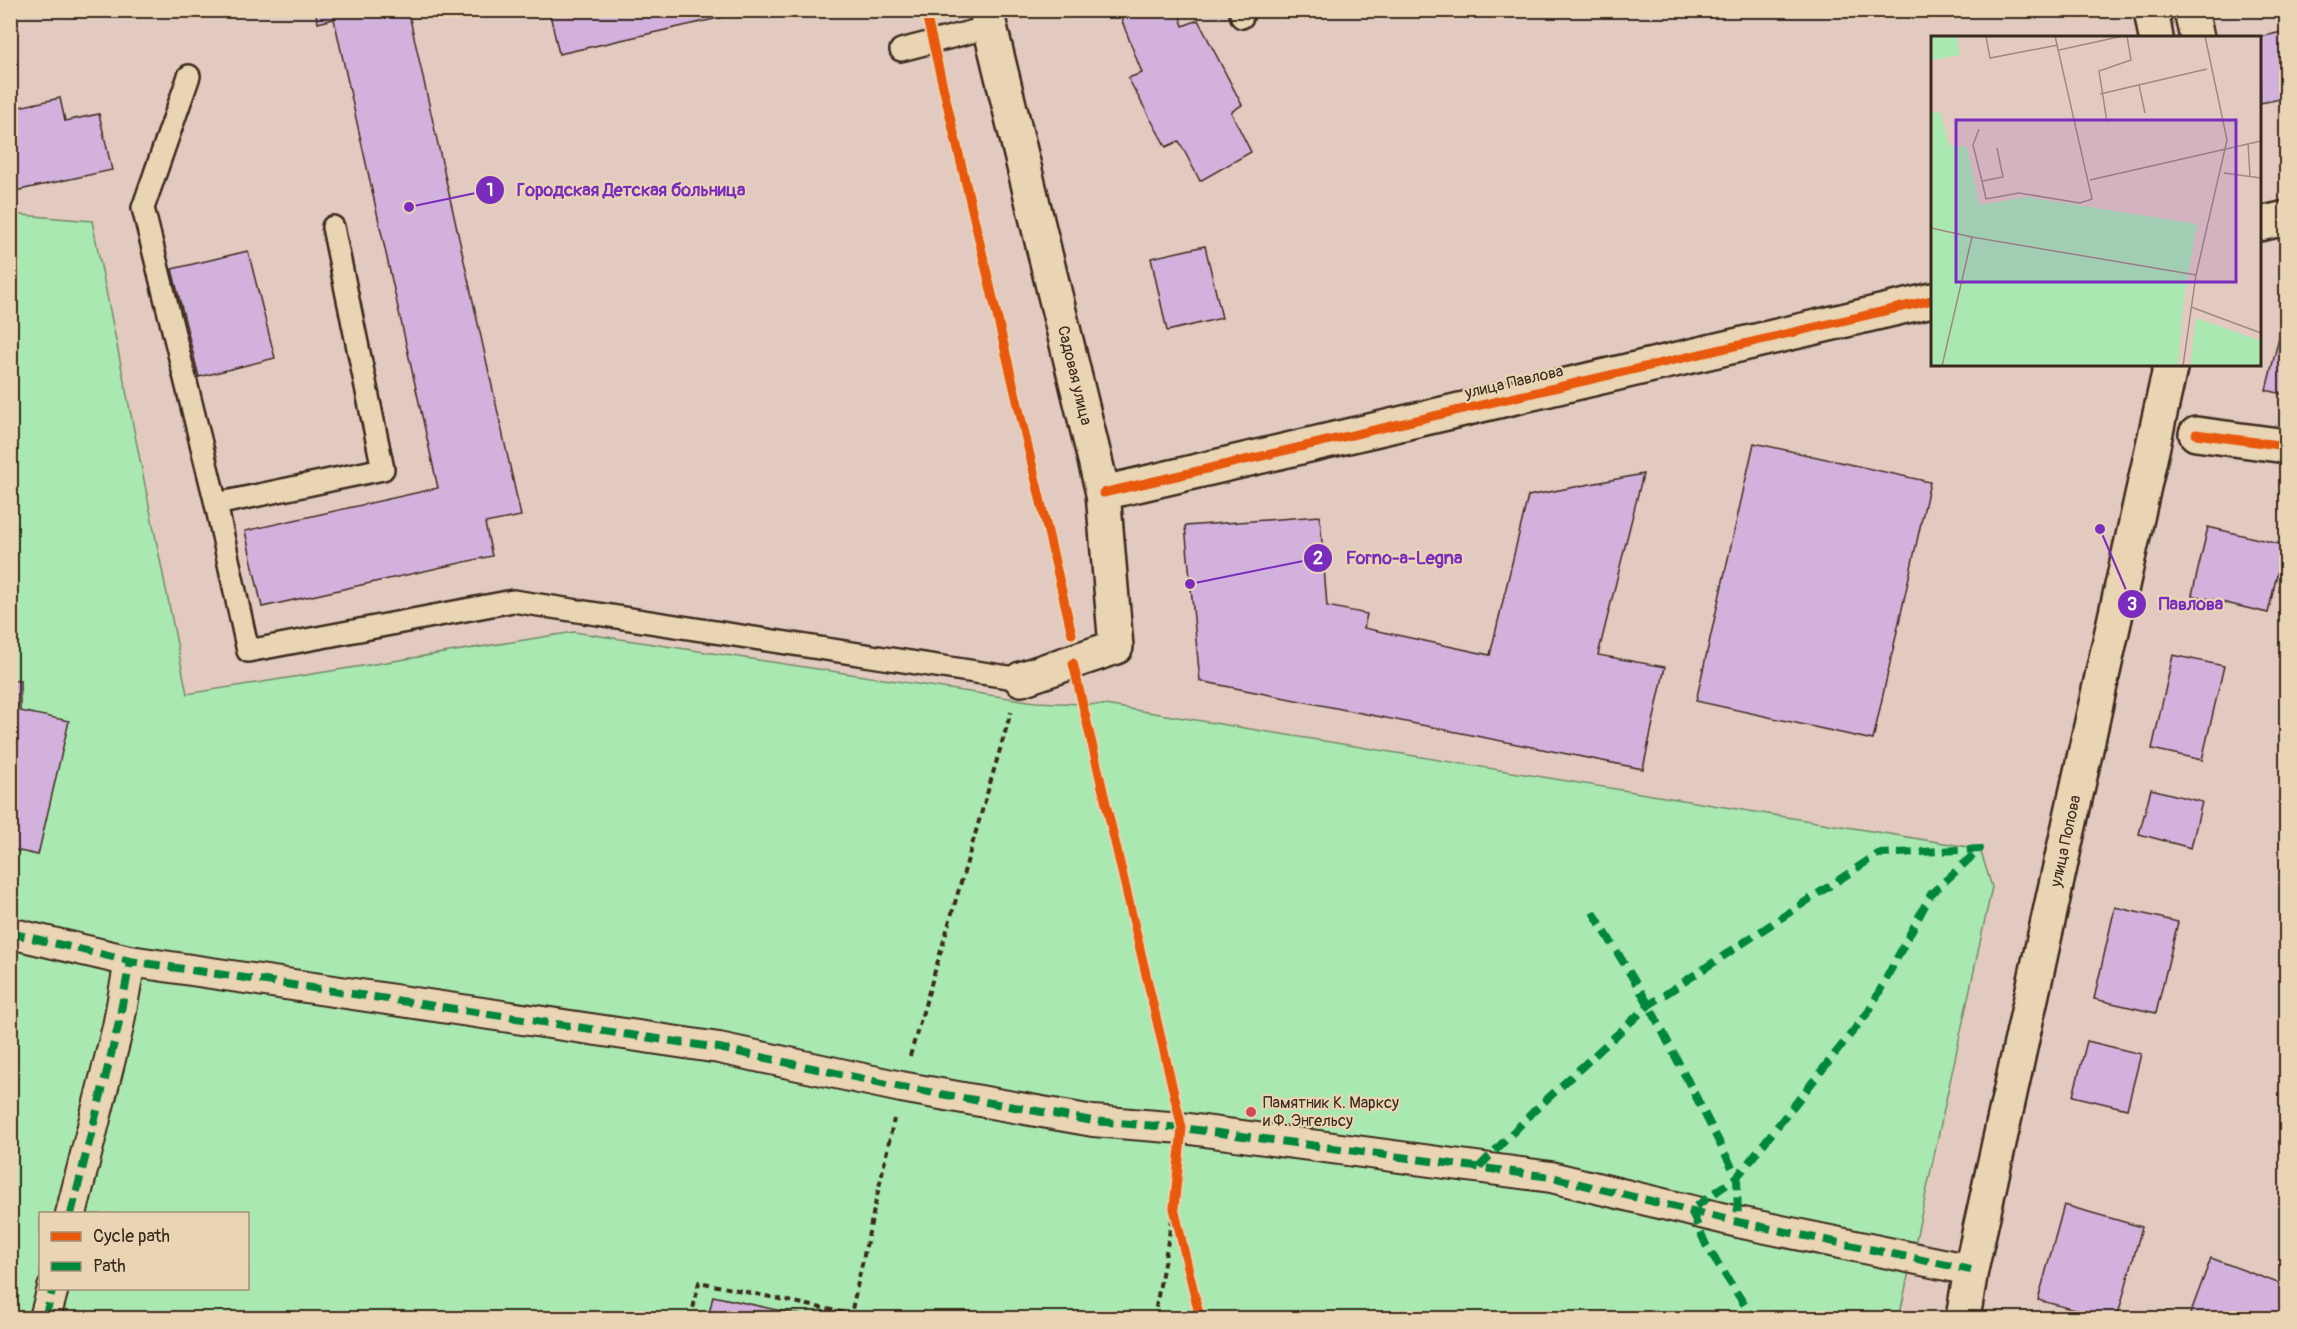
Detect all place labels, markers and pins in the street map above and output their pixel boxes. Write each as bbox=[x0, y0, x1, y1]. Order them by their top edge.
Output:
callout: Городская Детская больница bbox=[475, 172, 757, 208]
callout: Forno-a-Legna bbox=[1303, 540, 1474, 576]
callout: Павлова bbox=[2117, 586, 2235, 622]
place label: Памятник К. Марксу и Ф. Энгельсу bbox=[1263, 1093, 1399, 1131]
marker: Памятник К. Марксу и Ф. Энгельсу bbox=[1244, 1105, 1258, 1119]

